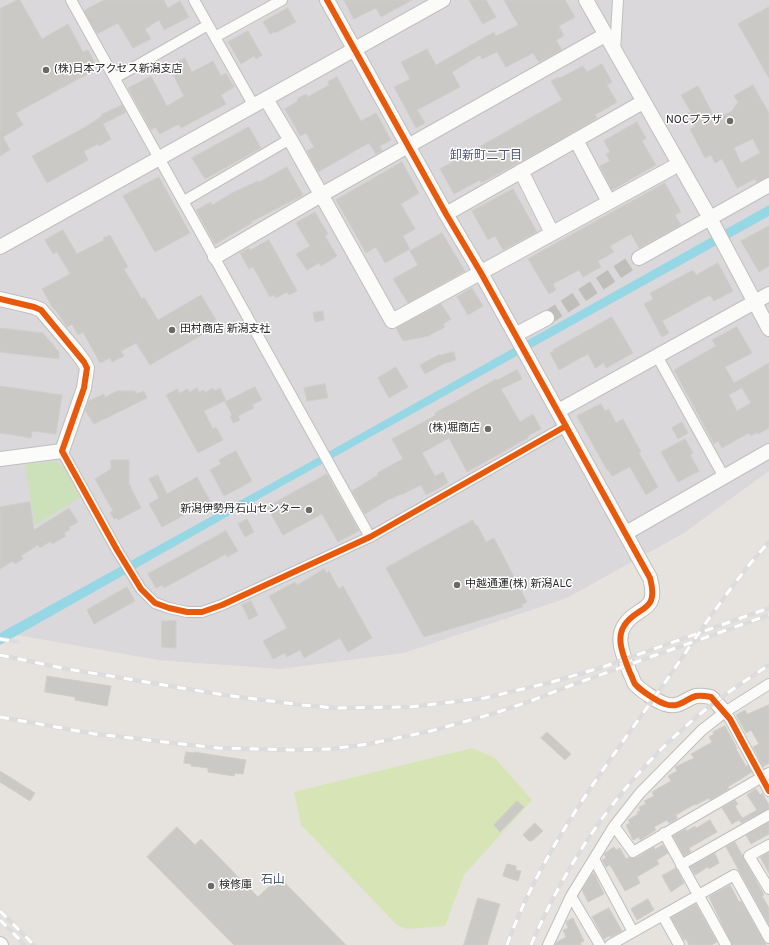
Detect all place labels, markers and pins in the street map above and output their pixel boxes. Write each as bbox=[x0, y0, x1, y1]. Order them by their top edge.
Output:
place label: (株)日本アクセス新潟支店 bbox=[54, 63, 183, 77]
marker: (株)日本アクセス新潟支店 bbox=[41, 65, 51, 75]
place label: NOCプラザ bbox=[666, 114, 722, 128]
marker: NOCプラザ bbox=[725, 116, 735, 126]
place label: 田村商店 新潟支社 bbox=[180, 323, 271, 337]
marker: 田村商店 新潟支社 bbox=[167, 325, 177, 335]
place label: (株)堀商店 bbox=[428, 422, 480, 436]
marker: (株)堀商店 bbox=[483, 424, 493, 434]
place label: 新潟伊勢丹石山センター bbox=[180, 503, 301, 517]
marker: 新潟伊勢丹石山センター bbox=[304, 505, 314, 515]
place label: 中越通運(株) 新潟ALC bbox=[465, 578, 572, 592]
marker: 中越通運(株) 新潟ALC bbox=[452, 580, 462, 590]
place label: 検修庫 bbox=[219, 879, 252, 893]
marker: 検修庫 bbox=[206, 881, 216, 891]

